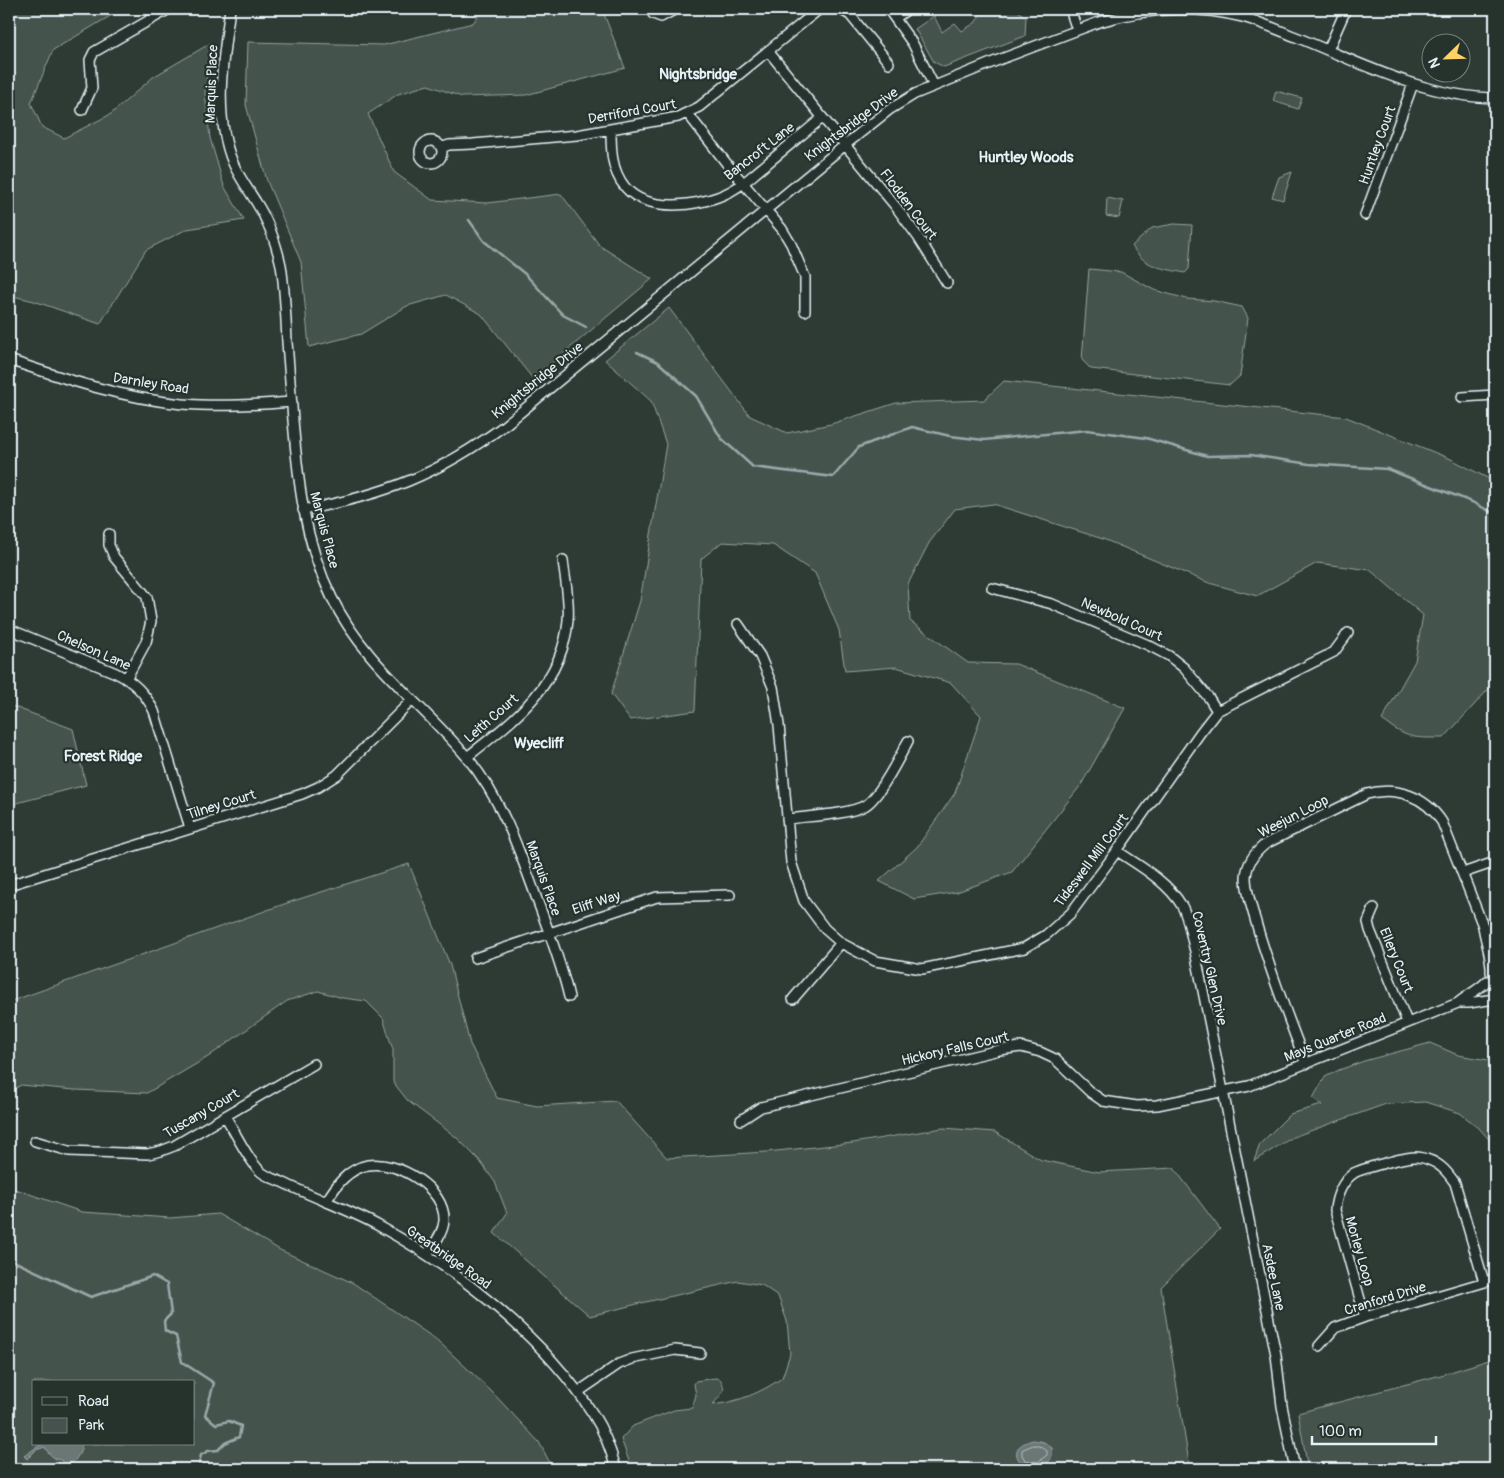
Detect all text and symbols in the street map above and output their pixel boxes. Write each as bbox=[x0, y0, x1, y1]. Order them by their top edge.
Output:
north arrow bbox=[1422, 32, 1472, 82]
street label: Marquis Place bbox=[202, 44, 221, 124]
text: N bbox=[1425, 55, 1444, 71]
district label: Nightsbridge bbox=[659, 65, 738, 84]
street label: Knightsbridge Drive bbox=[801, 84, 901, 165]
street label: Derriford Court bbox=[587, 95, 678, 128]
street label: Huntley Court bbox=[1355, 103, 1400, 187]
street label: Bancroft Lane bbox=[721, 119, 798, 184]
district label: Huntley Woods bbox=[978, 148, 1074, 167]
street label: Flodden Court bbox=[876, 165, 941, 243]
street label: Knightsbridge Drive bbox=[488, 338, 586, 422]
street label: Darnley Road bbox=[112, 369, 190, 398]
street label: Marquis Place bbox=[306, 490, 343, 570]
street label: Newbold Court bbox=[1078, 594, 1165, 645]
street label: Chelson Lane bbox=[54, 627, 133, 674]
street label: Leith Court bbox=[461, 690, 522, 747]
district label: Wyecliff bbox=[514, 734, 564, 753]
district label: Forest Ridge bbox=[64, 747, 143, 766]
street label: Tilney Court bbox=[185, 786, 258, 823]
street label: Weejun Loop bbox=[1255, 791, 1331, 841]
street label: Tideswell Mill Court bbox=[1051, 810, 1132, 910]
street label: Marquis Place bbox=[522, 838, 565, 918]
street label: Eliff Way bbox=[570, 887, 622, 918]
street label: Coventry Glen Drive bbox=[1188, 909, 1231, 1027]
street label: Ellery Court bbox=[1376, 925, 1417, 996]
street label: Mays Quarter Road bbox=[1282, 1009, 1389, 1066]
street label: Hickory Falls Court bbox=[900, 1028, 1011, 1069]
street label: Tuscany Court bbox=[160, 1085, 242, 1142]
street label: Morley Loop bbox=[1341, 1214, 1378, 1288]
street label: Greatbridge Road bbox=[403, 1222, 495, 1293]
street label: Asdee Lane bbox=[1258, 1242, 1289, 1312]
street label: Cranford Drive bbox=[1342, 1278, 1428, 1319]
legend bbox=[32, 1380, 195, 1446]
text: Road bbox=[78, 1392, 109, 1411]
scale bar bbox=[1312, 1413, 1435, 1445]
text: Park bbox=[78, 1416, 105, 1435]
text: 100 m bbox=[1319, 1422, 1362, 1441]

